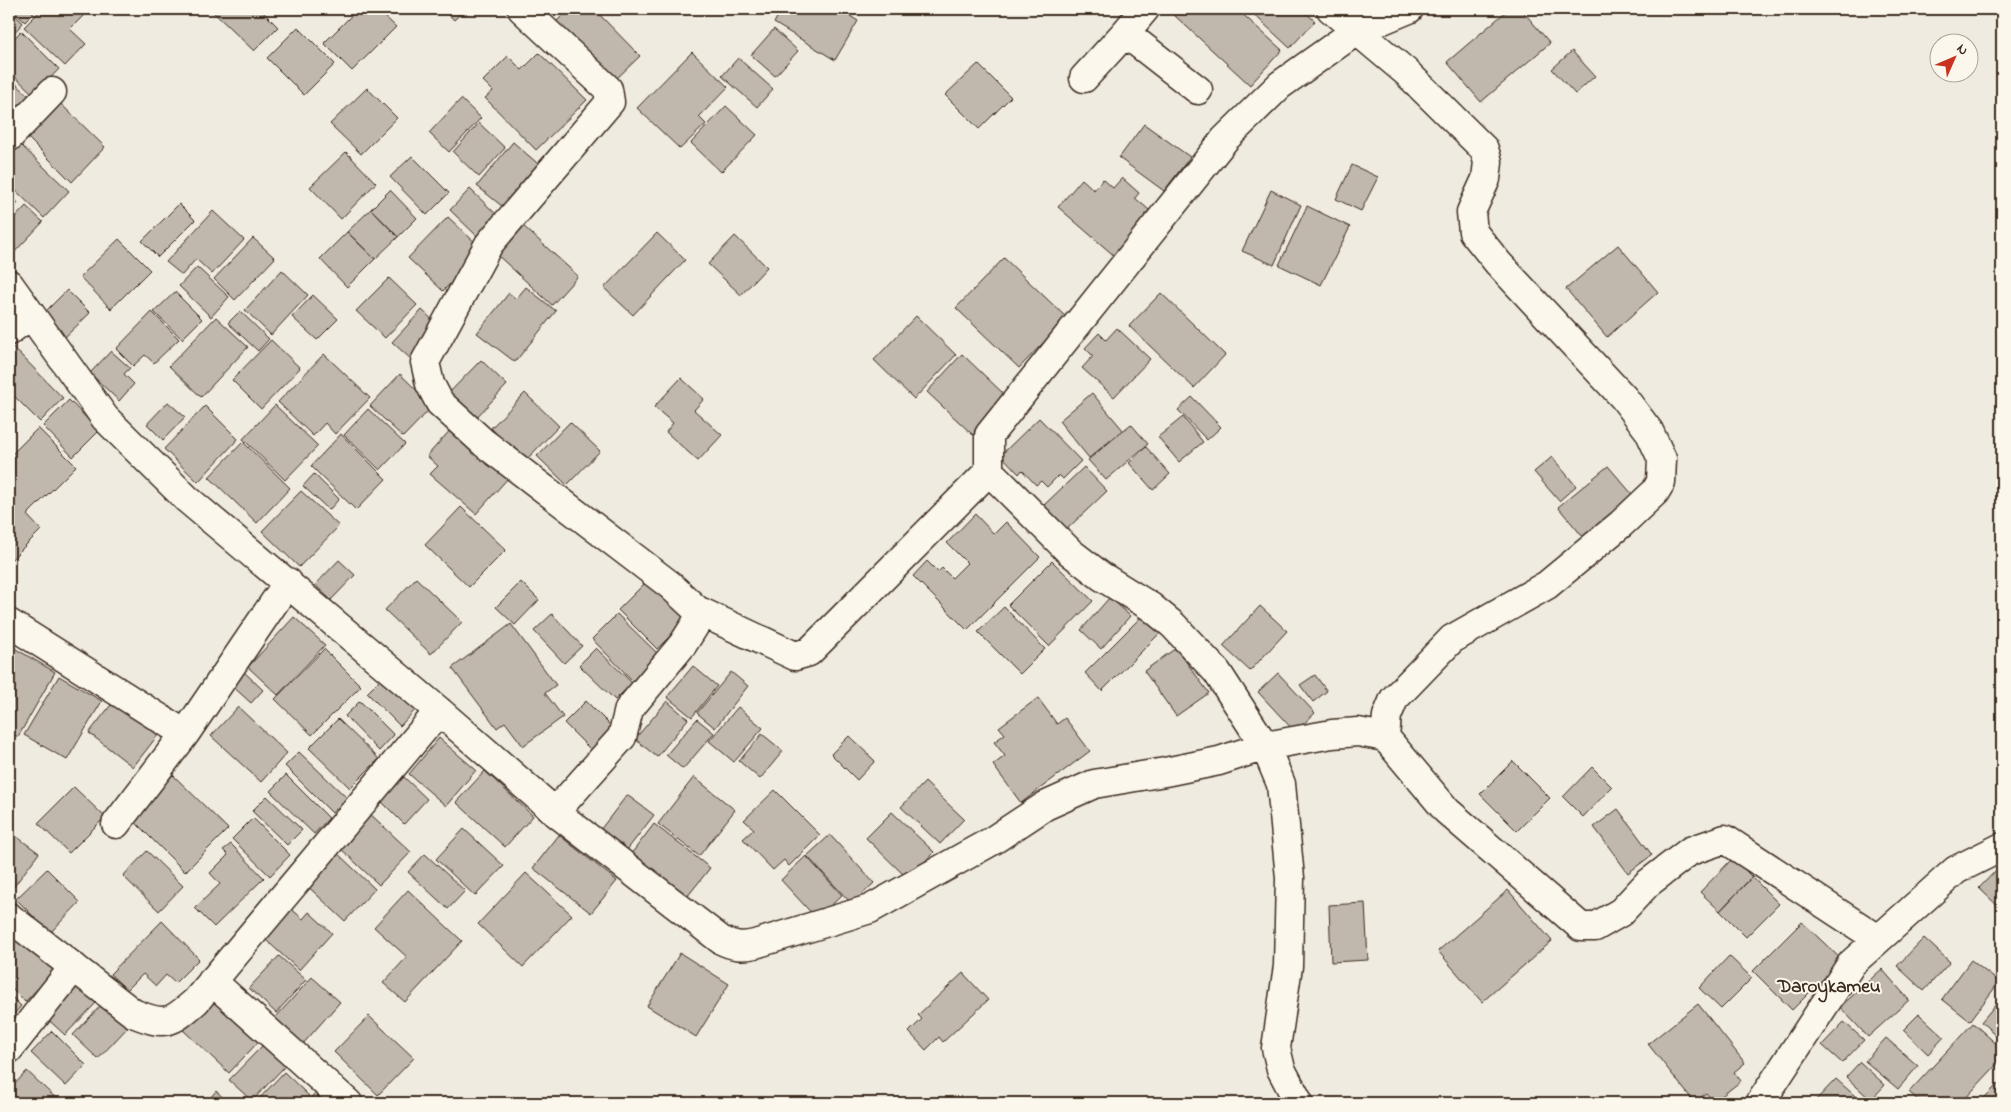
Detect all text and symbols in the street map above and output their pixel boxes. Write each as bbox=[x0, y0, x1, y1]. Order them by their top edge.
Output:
north arrow bbox=[1928, 32, 1978, 82]
text: N bbox=[1951, 39, 1973, 61]
district label: Daroykameu bbox=[1776, 974, 1881, 1003]

